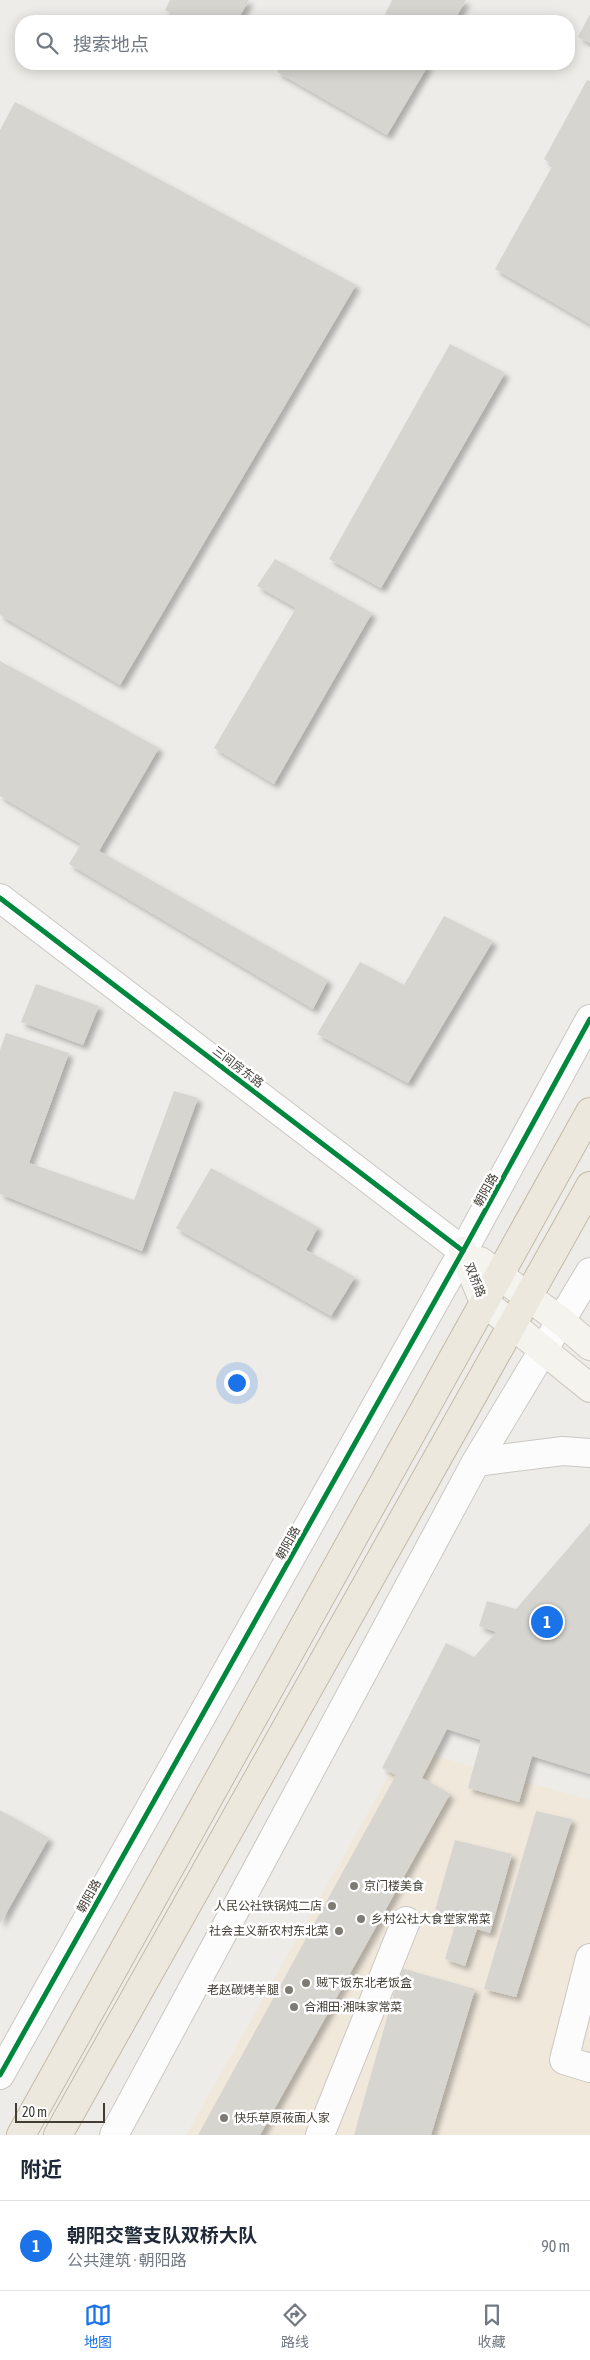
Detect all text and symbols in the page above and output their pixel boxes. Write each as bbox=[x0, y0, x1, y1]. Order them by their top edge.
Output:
search box bbox=[15, 15, 575, 70]
icon: search bbox=[33, 29, 61, 57]
text: 搜索地点 bbox=[73, 33, 149, 55]
street label: 三间房东路 bbox=[210, 1043, 266, 1091]
street label: 朝阳路 bbox=[471, 1171, 501, 1209]
street label: 双桥路 bbox=[462, 1261, 488, 1299]
your location bbox=[224, 1370, 250, 1396]
street label: 朝阳路 bbox=[273, 1524, 303, 1562]
pin: 1 bbox=[531, 1603, 563, 1641]
street label: 朝阳路 bbox=[74, 1877, 104, 1915]
place label: 京门楼美食 bbox=[364, 1879, 424, 1893]
marker: 京门楼美食 bbox=[348, 1880, 360, 1892]
place label: 人民公社铁锅炖二店 bbox=[214, 1899, 322, 1913]
marker: 人民公社铁锅炖二店 bbox=[326, 1900, 338, 1912]
place label: 乡村公社大食堂家常菜 bbox=[371, 1912, 491, 1926]
marker: 乡村公社大食堂家常菜 bbox=[355, 1913, 367, 1925]
place label: 社会主义新农村东北菜 bbox=[209, 1924, 329, 1938]
marker: 社会主义新农村东北菜 bbox=[333, 1925, 345, 1937]
place label: 贼下饭东北老饭盒 bbox=[316, 1976, 412, 1990]
marker: 贼下饭东北老饭盒 bbox=[300, 1977, 312, 1989]
place label: 老赵碳烤羊腿 bbox=[207, 1983, 279, 1997]
marker: 老赵碳烤羊腿 bbox=[283, 1984, 295, 1996]
place label: 合湘田·湘味家常菜 bbox=[304, 2000, 403, 2014]
marker: 合湘田·湘味家常菜 bbox=[288, 2001, 300, 2013]
scale bar bbox=[15, 2100, 105, 2123]
text: 20 m bbox=[22, 2104, 47, 2120]
place label: 快乐草原莜面人家 bbox=[234, 2111, 330, 2125]
marker: 快乐草原莜面人家 bbox=[218, 2112, 230, 2124]
text: 附近 bbox=[20, 2157, 62, 2181]
text: 朝阳交警支队双桥大队 bbox=[67, 2224, 257, 2246]
text: 1 bbox=[32, 2237, 40, 2255]
text: 90 m bbox=[541, 2237, 570, 2255]
text: 公共建筑 · 朝阳路 bbox=[67, 2251, 187, 2269]
tab: 地图 bbox=[84, 2301, 112, 2351]
tab: 路线 bbox=[281, 2301, 309, 2351]
tab: 收藏 bbox=[478, 2301, 506, 2351]

